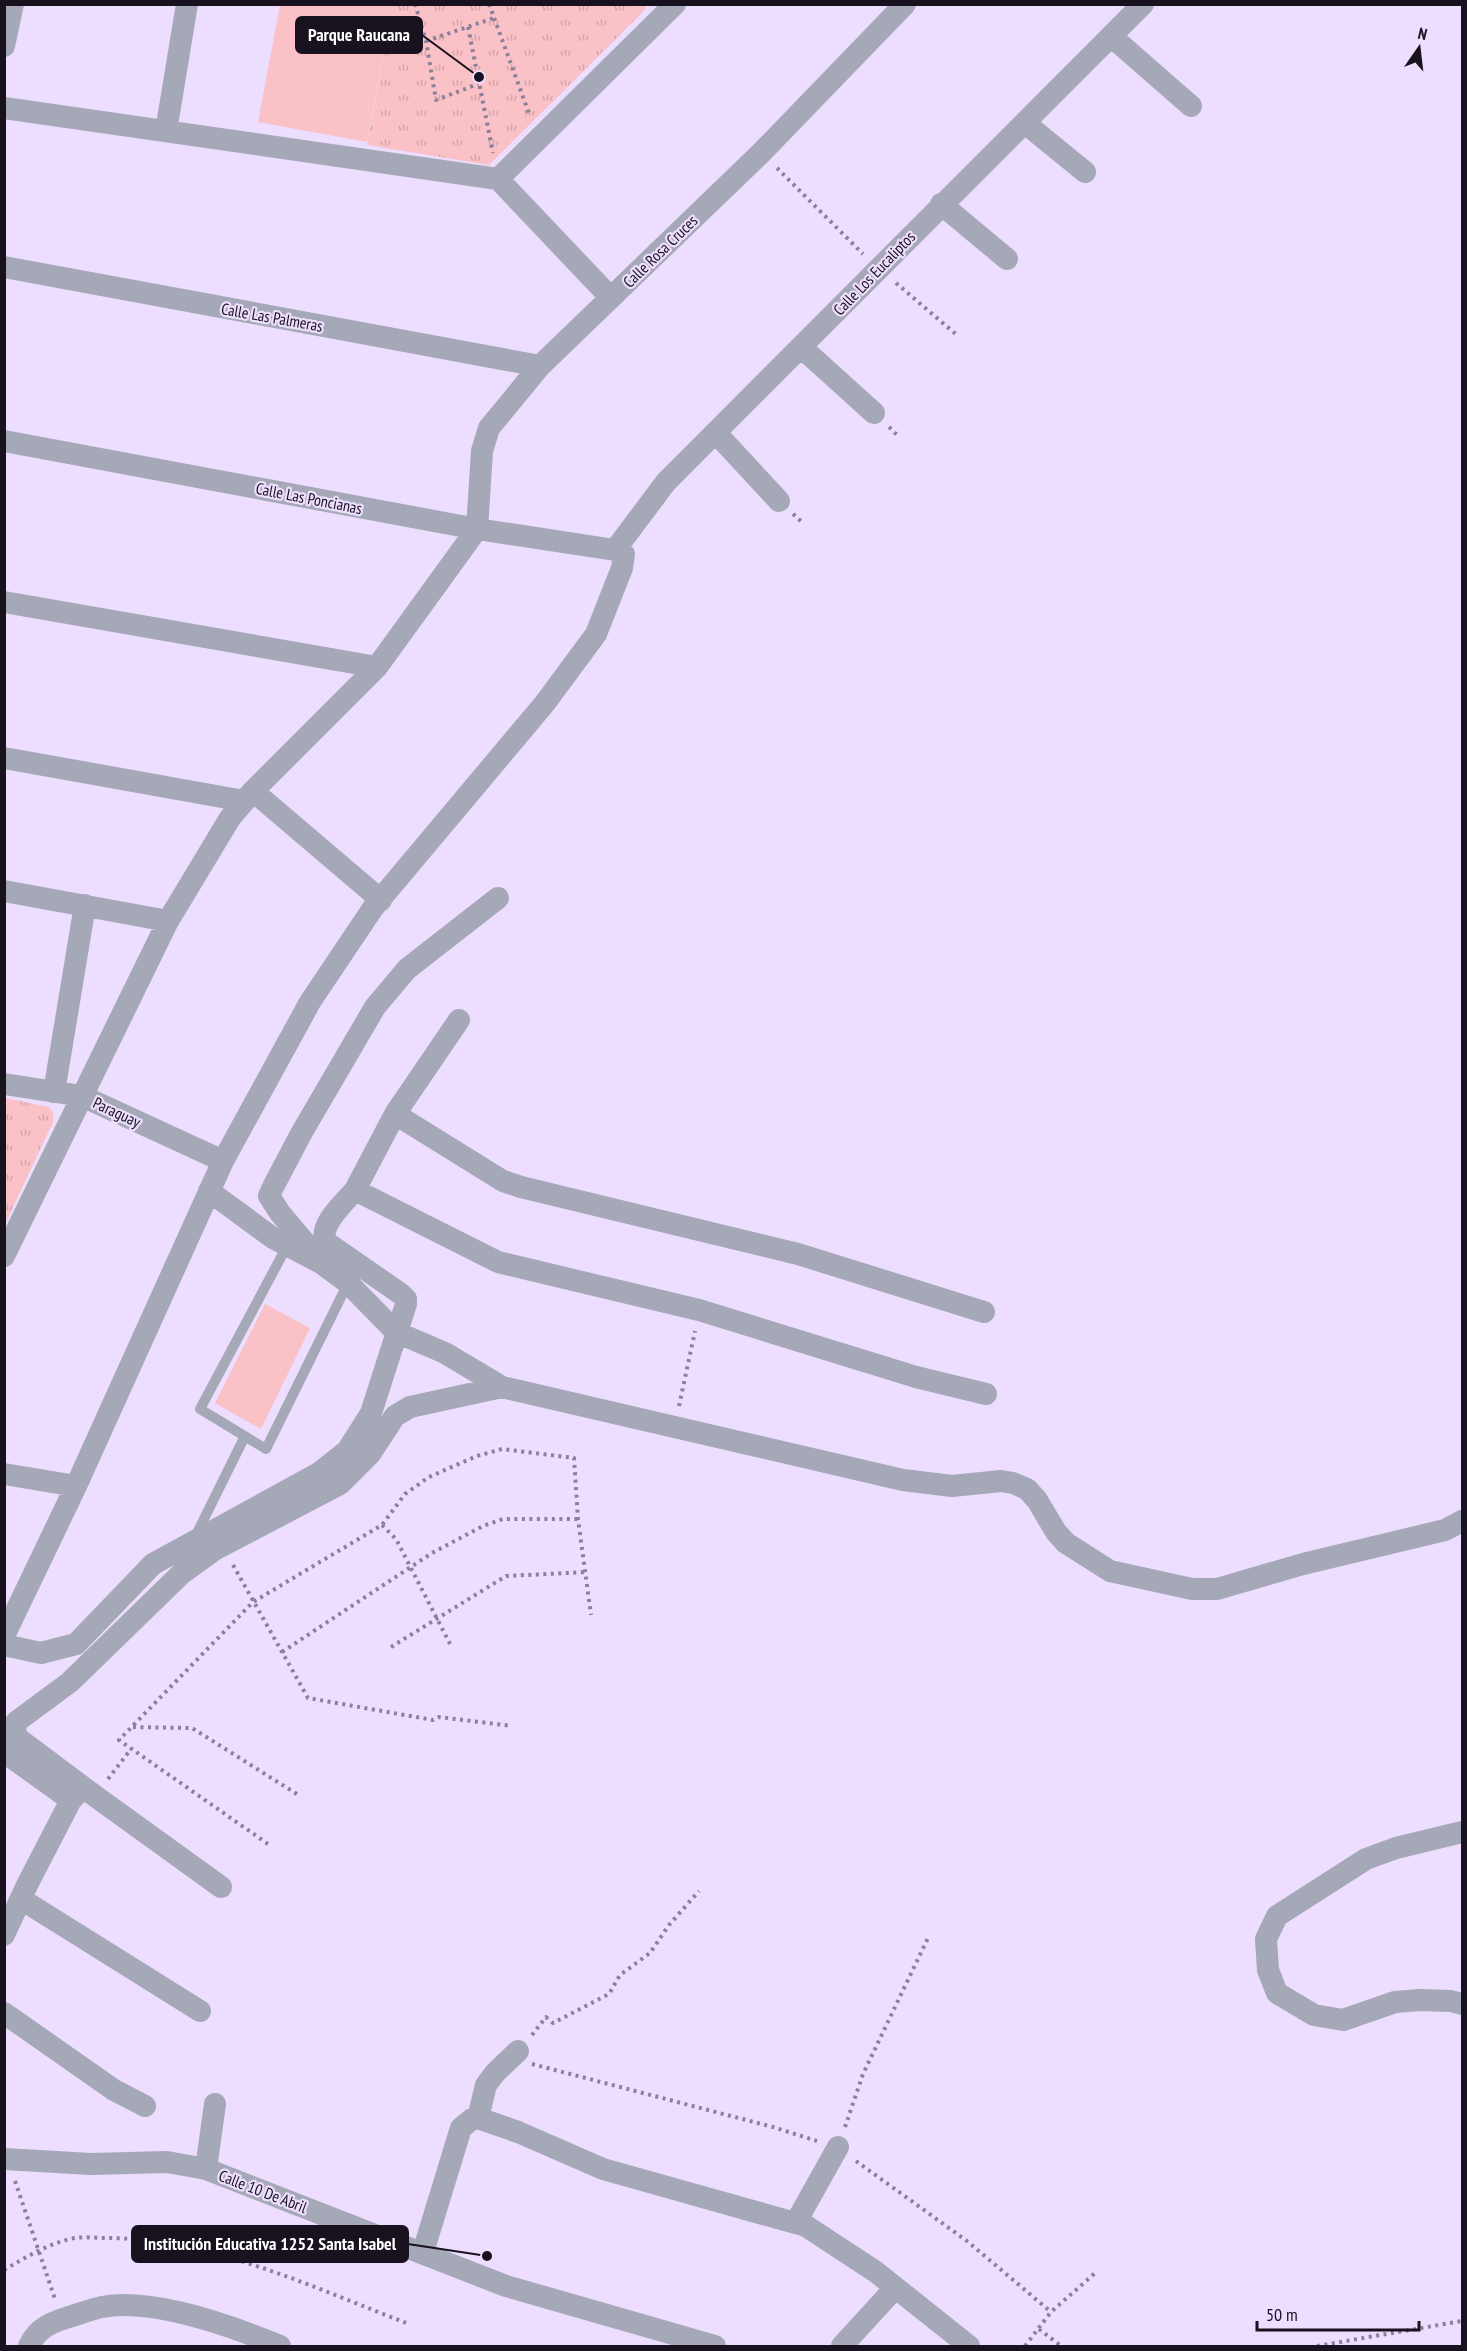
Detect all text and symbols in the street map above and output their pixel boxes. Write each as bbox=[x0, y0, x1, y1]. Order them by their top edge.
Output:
callout: Parque Raucana bbox=[296, 17, 422, 53]
north arrow bbox=[1389, 18, 1449, 78]
text: Parque Raucana bbox=[308, 23, 410, 46]
text: N bbox=[1416, 23, 1429, 44]
street label: Calle Rosa Cruces bbox=[619, 210, 701, 292]
street label: Calle Los Eucaliptos bbox=[829, 227, 919, 319]
street label: Calle Las Palmeras bbox=[220, 298, 324, 336]
street label: Calle Las Poncianas bbox=[254, 478, 364, 518]
street label: Paraguay bbox=[90, 1092, 144, 1132]
street label: Calle 10 De Abril bbox=[216, 2165, 310, 2217]
callout: Institución Educativa 1252 Santa Isabel bbox=[132, 2226, 408, 2262]
text: Institución Educativa 1252 Santa Isabel bbox=[144, 2232, 397, 2255]
scale bar bbox=[1257, 2294, 1419, 2332]
text: 50 m bbox=[1266, 2303, 1298, 2326]

